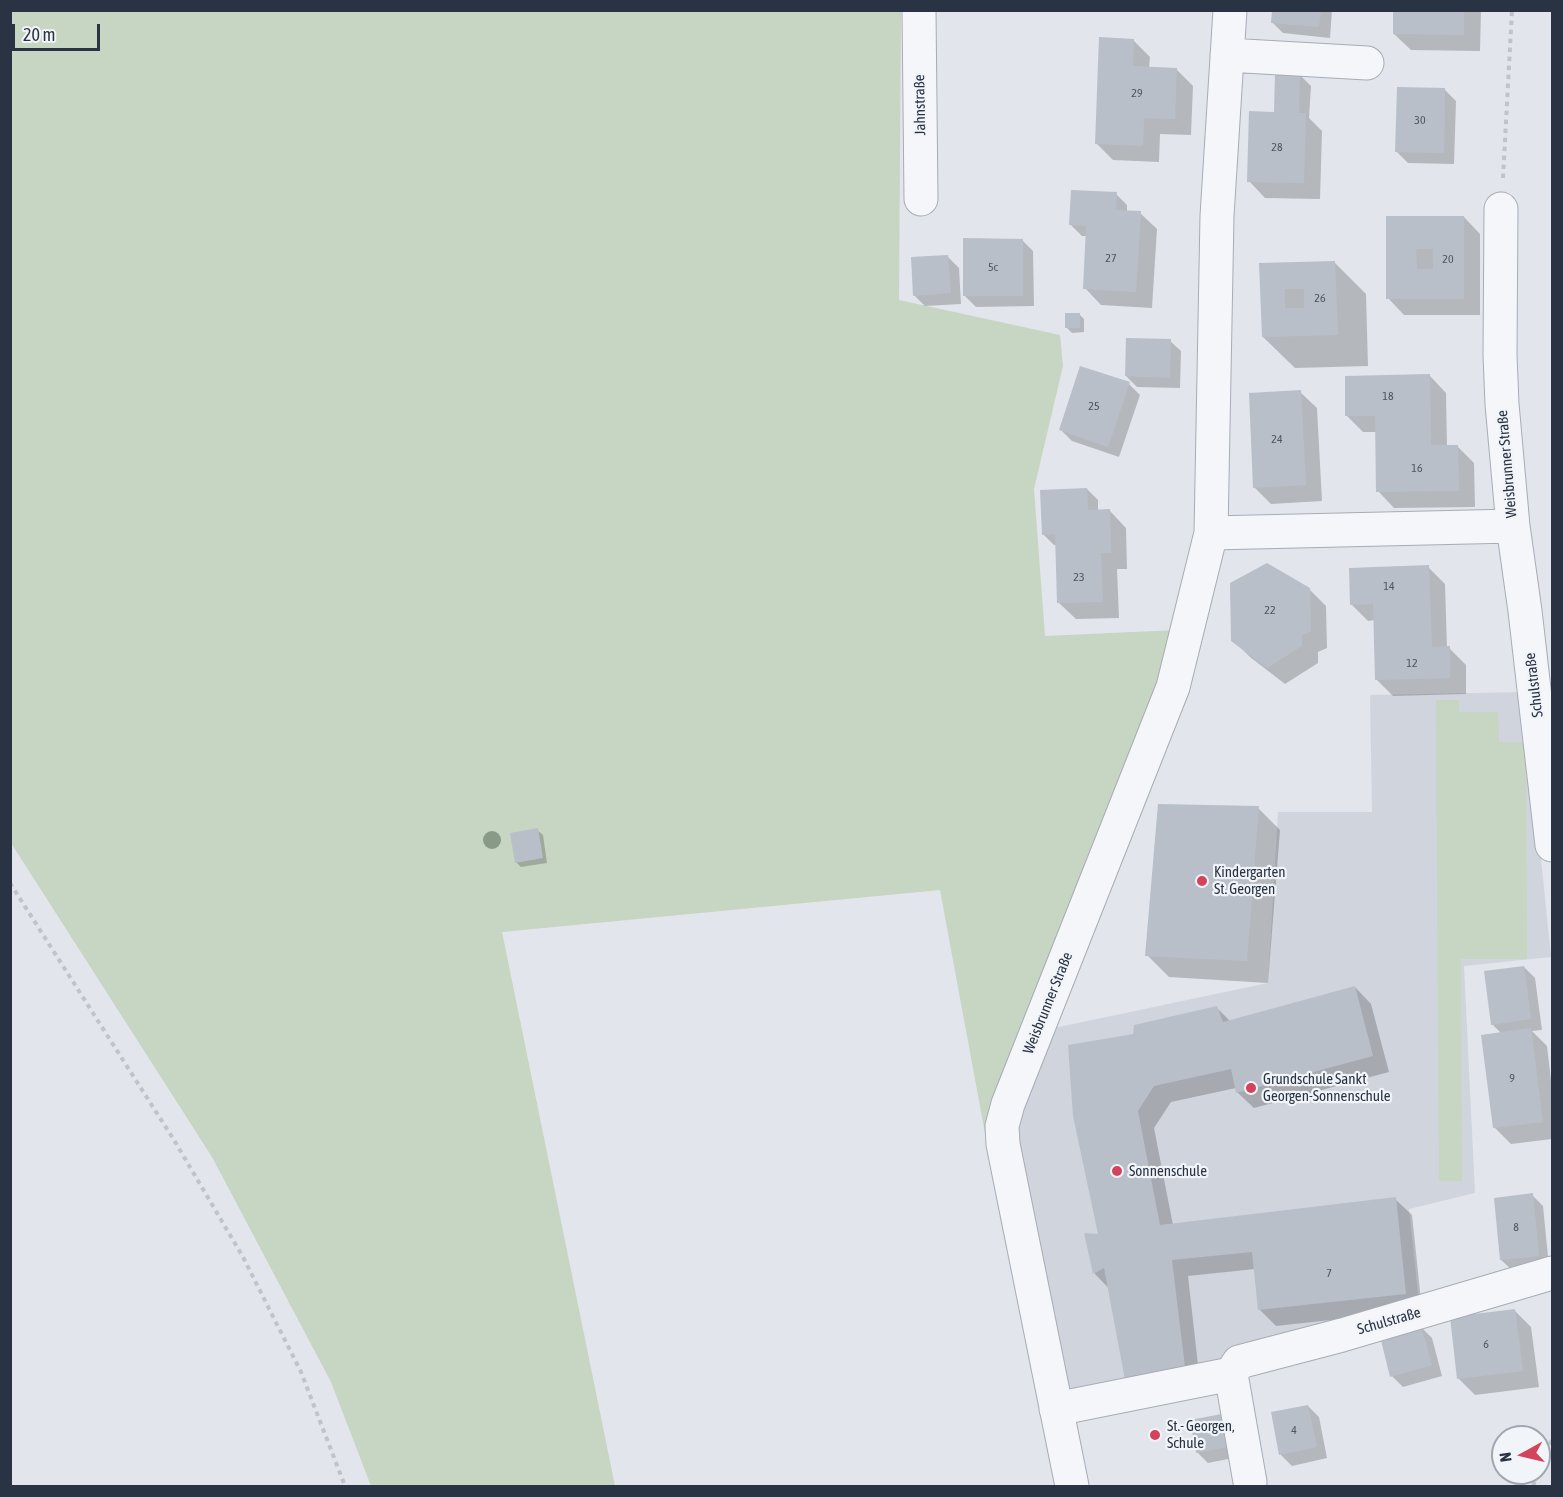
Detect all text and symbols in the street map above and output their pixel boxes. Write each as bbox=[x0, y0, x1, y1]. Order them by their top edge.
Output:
scale bar bbox=[15, 12, 104, 50]
text: 20 m bbox=[23, 24, 55, 45]
street label: Jahnstraße bbox=[910, 74, 930, 136]
house number: 29 bbox=[1131, 86, 1143, 100]
house number: 30 bbox=[1414, 113, 1426, 127]
house number: 28 bbox=[1271, 140, 1283, 154]
house number: 27 bbox=[1105, 251, 1117, 265]
house number: 20 bbox=[1442, 252, 1454, 266]
house number: 5c bbox=[988, 260, 998, 274]
house number: 26 bbox=[1314, 291, 1326, 305]
house number: 18 bbox=[1382, 389, 1394, 403]
house number: 25 bbox=[1088, 399, 1100, 413]
street label: Weisbrunner Straße bbox=[1493, 409, 1521, 519]
house number: 24 bbox=[1271, 432, 1283, 446]
house number: 16 bbox=[1411, 461, 1423, 475]
house number: 23 bbox=[1073, 570, 1085, 584]
house number: 14 bbox=[1383, 579, 1395, 593]
house number: 22 bbox=[1264, 603, 1276, 617]
street label: Schulstraße bbox=[1521, 652, 1547, 718]
house number: 12 bbox=[1406, 656, 1418, 670]
place label: Kindergarten St. Georgen bbox=[1214, 863, 1286, 898]
marker: Kindergarten St. Georgen bbox=[1195, 874, 1209, 888]
street label: Weisbrunner Straße bbox=[1019, 949, 1077, 1057]
place label: Grundschule Sankt Georgen-Sonnenschule bbox=[1263, 1070, 1391, 1105]
house number: 9 bbox=[1509, 1071, 1515, 1085]
marker: Grundschule Sankt Georgen-Sonnenschule bbox=[1244, 1081, 1258, 1095]
place label: Sonnenschule bbox=[1129, 1162, 1207, 1180]
marker: Sonnenschule bbox=[1110, 1164, 1124, 1178]
house number: 8 bbox=[1513, 1220, 1519, 1234]
house number: 7 bbox=[1326, 1266, 1332, 1280]
street label: Schulstraße bbox=[1355, 1303, 1423, 1339]
house number: 6 bbox=[1483, 1337, 1489, 1351]
place label: St.- Georgen, Schule bbox=[1167, 1417, 1235, 1452]
house number: 4 bbox=[1291, 1423, 1297, 1437]
north arrow bbox=[1491, 1425, 1551, 1485]
marker: St.- Georgen, Schule bbox=[1148, 1428, 1162, 1442]
text: N bbox=[1496, 1451, 1515, 1463]

